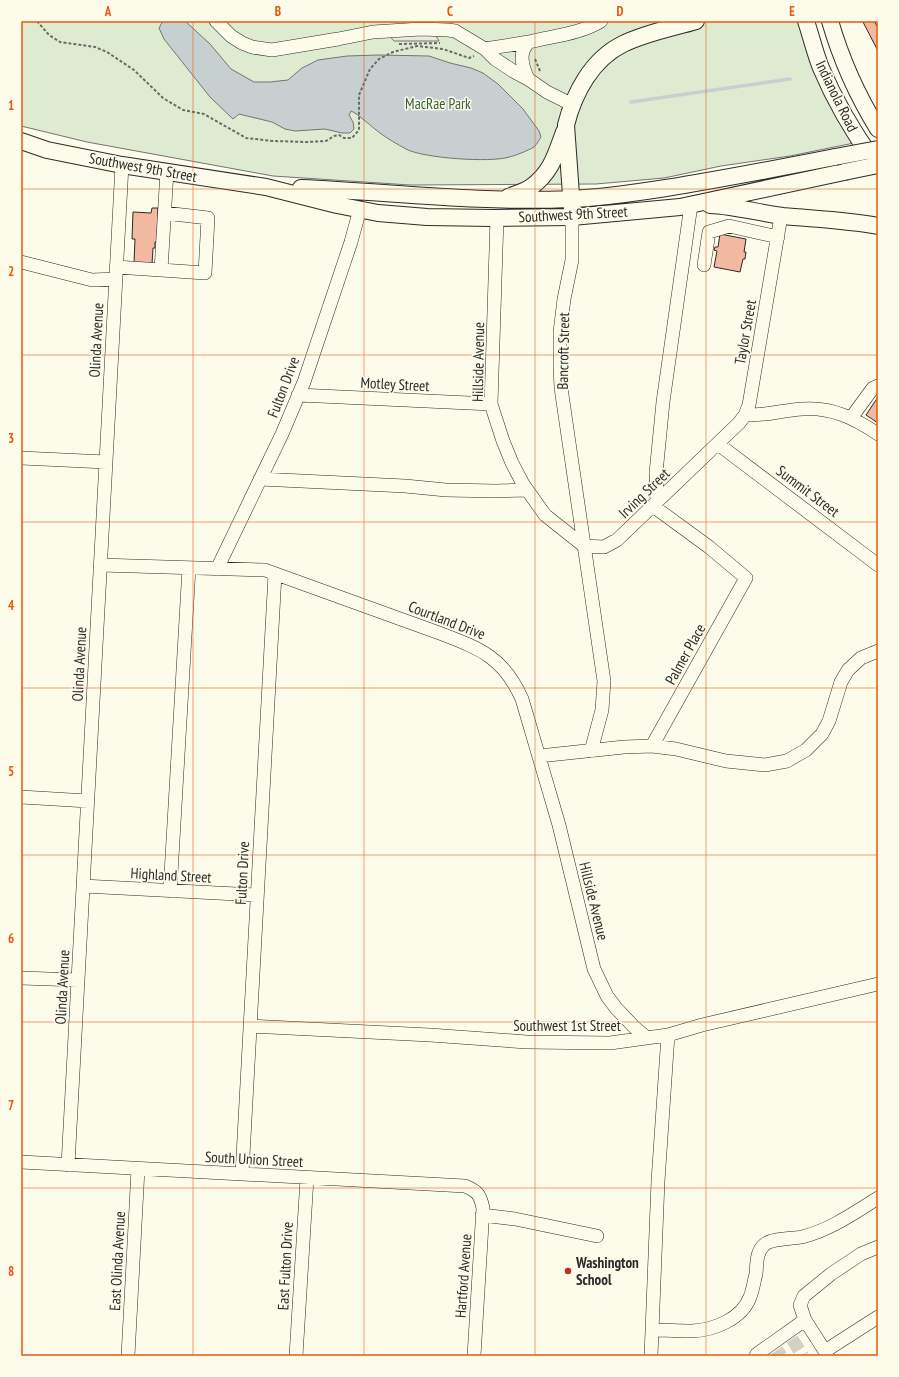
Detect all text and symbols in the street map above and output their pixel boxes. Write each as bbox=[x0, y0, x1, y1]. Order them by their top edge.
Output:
text: A bbox=[104, 3, 112, 20]
text: B bbox=[275, 3, 281, 20]
text: C bbox=[447, 3, 453, 20]
text: D bbox=[617, 3, 624, 20]
text: E bbox=[789, 3, 795, 20]
street label: Indianola Road bbox=[812, 57, 862, 135]
park label: MacRae Park bbox=[405, 94, 471, 113]
text: 1 bbox=[8, 97, 14, 114]
street label: Southwest 9th Street bbox=[88, 148, 198, 186]
street label: Southwest 9th Street bbox=[518, 202, 628, 226]
text: 2 bbox=[8, 263, 14, 280]
street label: Taylor Street bbox=[730, 298, 760, 366]
street label: Olinda Avenue bbox=[85, 302, 107, 378]
street label: Bancroft Street bbox=[553, 312, 573, 390]
street label: Hillside Avenue bbox=[468, 322, 488, 402]
street label: Fulton Drive bbox=[263, 354, 303, 420]
street label: Motley Street bbox=[360, 373, 430, 395]
text: 3 bbox=[8, 430, 14, 447]
street label: Summit Street bbox=[773, 461, 843, 521]
street label: Irving Street bbox=[614, 464, 674, 522]
text: 4 bbox=[8, 597, 15, 614]
street label: Courtland Drive bbox=[406, 597, 488, 643]
street label: Palmer Place bbox=[661, 620, 709, 688]
street label: Olinda Avenue bbox=[68, 626, 90, 702]
text: 5 bbox=[8, 763, 14, 780]
street label: Fulton Drive bbox=[231, 841, 253, 905]
street label: Hillside Avenue bbox=[575, 860, 613, 942]
street label: Highland Street bbox=[130, 863, 212, 887]
text: 6 bbox=[8, 930, 14, 947]
street label: Olinda Avenue bbox=[51, 949, 73, 1025]
street label: Southwest 1st Street bbox=[513, 1016, 621, 1035]
text: 7 bbox=[8, 1097, 14, 1114]
street label: South Union Street bbox=[204, 1147, 304, 1171]
street label: East Olinda Avenue bbox=[105, 1211, 129, 1311]
street label: East Fulton Drive bbox=[273, 1221, 297, 1311]
street label: Hartford Avenue bbox=[451, 1233, 475, 1319]
place label: Washington School bbox=[575, 1253, 639, 1289]
text: 8 bbox=[8, 1263, 14, 1280]
marker: Washington School bbox=[563, 1266, 573, 1276]

